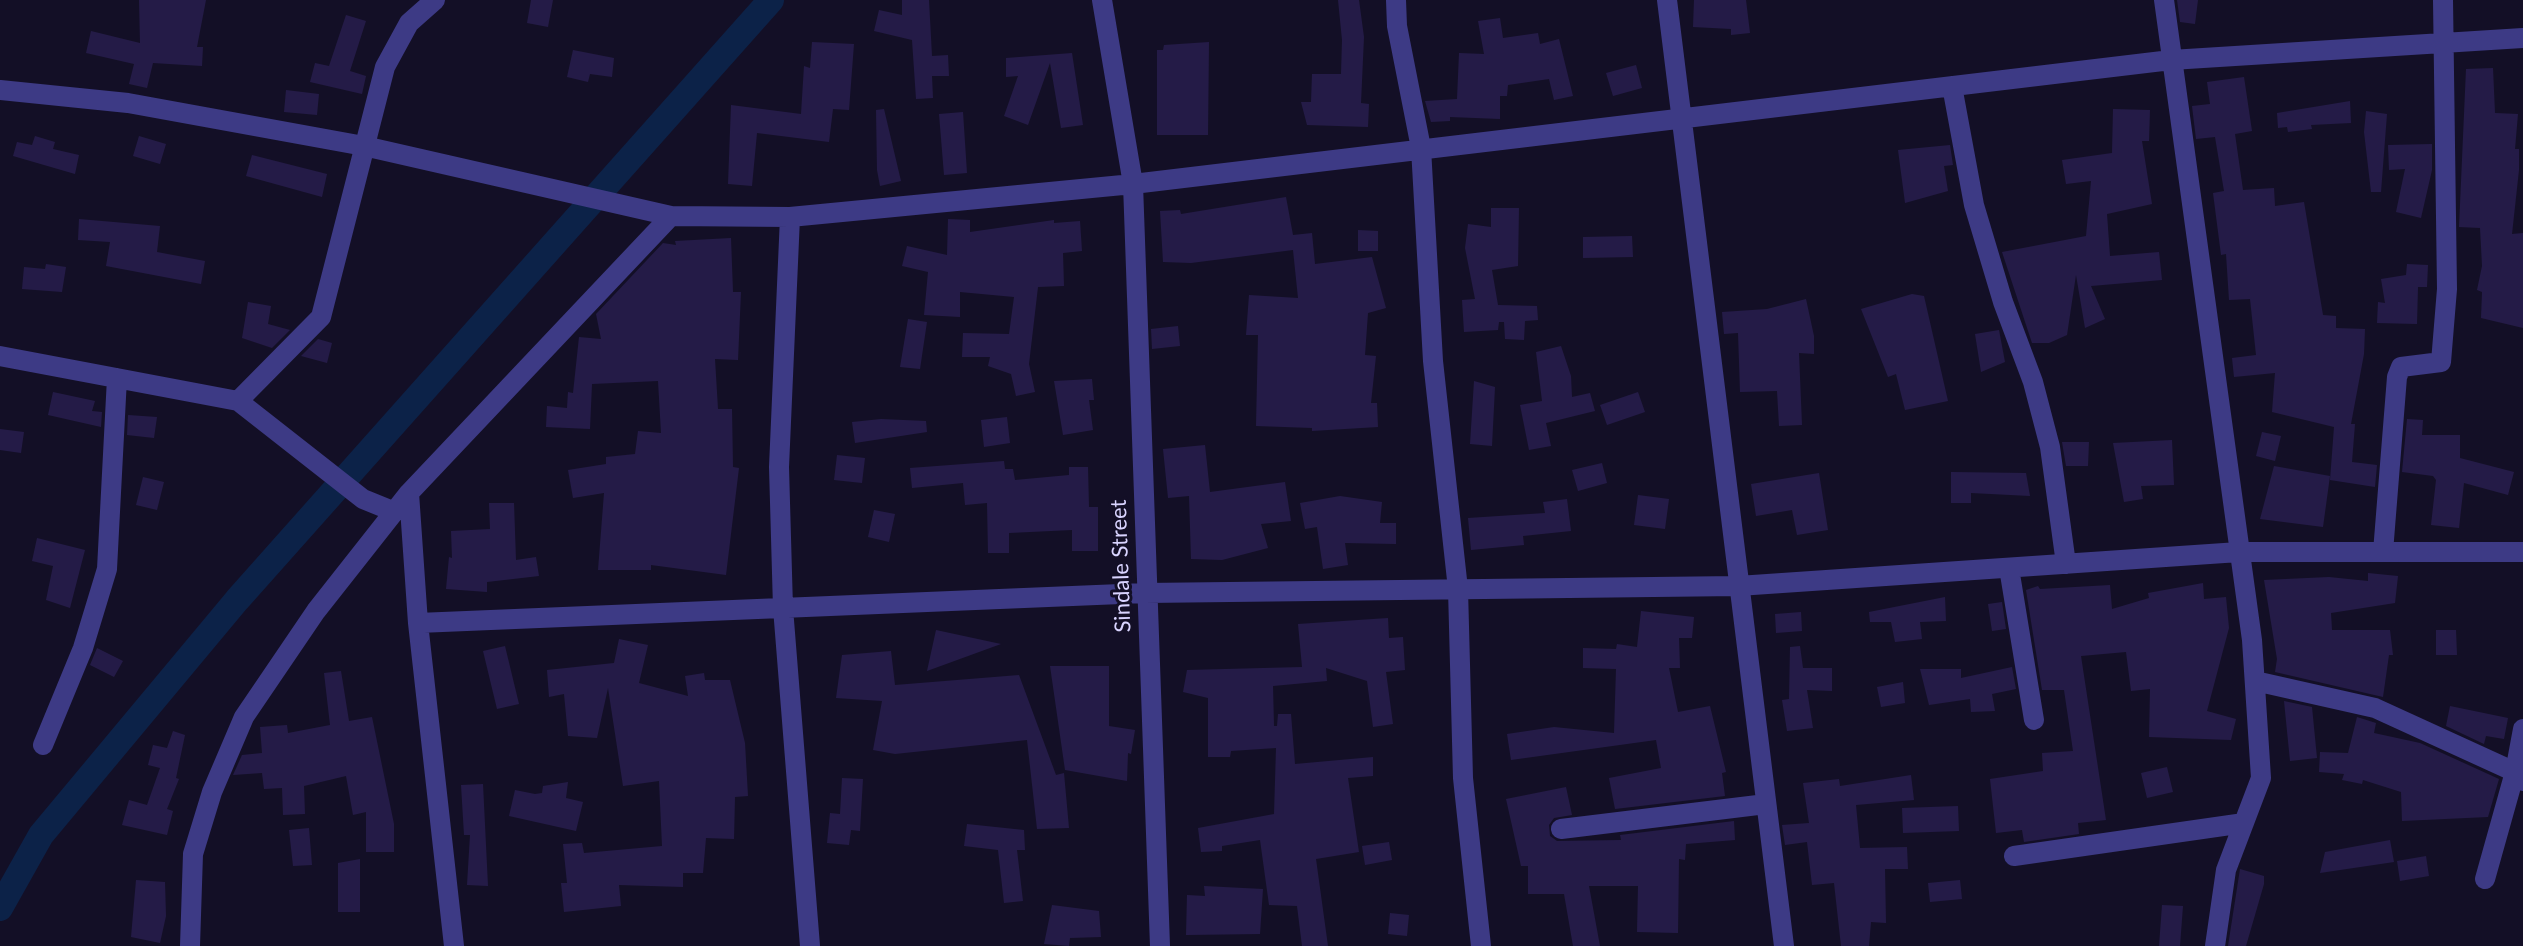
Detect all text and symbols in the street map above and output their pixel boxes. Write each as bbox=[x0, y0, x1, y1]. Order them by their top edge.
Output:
street label: Sindale Street bbox=[1105, 499, 1137, 633]

